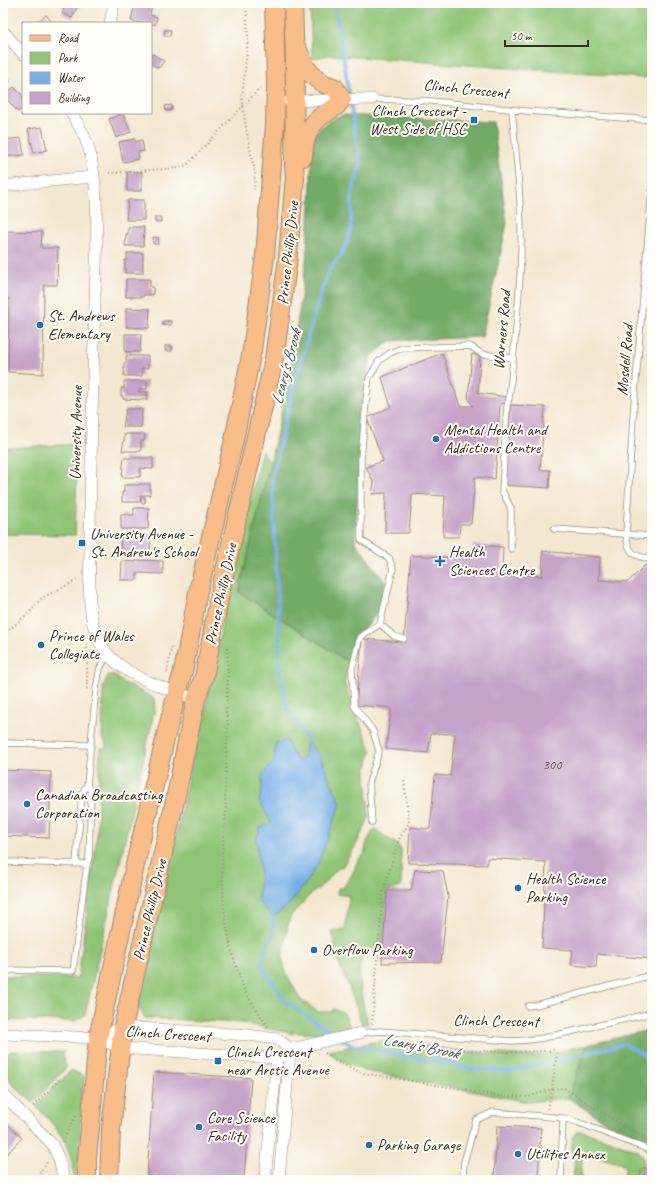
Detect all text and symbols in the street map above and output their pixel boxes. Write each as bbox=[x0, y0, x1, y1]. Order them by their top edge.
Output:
legend bbox=[22, 22, 152, 114]
scale bar bbox=[505, 22, 588, 48]
text: 50 m bbox=[511, 28, 533, 44]
text: Road bbox=[58, 30, 80, 46]
text: Park bbox=[58, 50, 79, 66]
text: Water bbox=[58, 70, 86, 86]
street label: Clinch Crescent bbox=[423, 75, 512, 104]
text: Building bbox=[58, 90, 90, 106]
place label: Clinch Crescent - West Side of HSC bbox=[370, 101, 468, 139]
marker: Clinch Crescent - West Side of HSC bbox=[469, 115, 479, 125]
street label: Prince Phillip Drive bbox=[273, 199, 304, 305]
street label: Warners Road bbox=[489, 287, 516, 370]
place label: St. Andrews Elementary bbox=[48, 306, 116, 344]
marker: St. Andrews Elementary bbox=[35, 320, 45, 330]
street label: Mosdell Road bbox=[612, 321, 638, 396]
water label: Leary's Brook bbox=[266, 324, 307, 407]
street label: University Avenue bbox=[65, 384, 87, 480]
place label: Mental Health and Addictions Centre bbox=[444, 420, 549, 458]
marker: Mental Health and Addictions Centre bbox=[431, 434, 441, 444]
place label: University Avenue - St. Andrew's School bbox=[90, 524, 200, 562]
marker: University Avenue - St. Andrew's School bbox=[77, 538, 87, 548]
street label: Prince Phillip Drive bbox=[200, 540, 242, 647]
place label: Health Sciences Centre bbox=[449, 542, 536, 580]
marker: Health Sciences Centre bbox=[434, 555, 446, 567]
place label: Prince of Wales Collegiate bbox=[49, 626, 135, 664]
marker: Prince of Wales Collegiate bbox=[36, 640, 46, 650]
house number: 300 bbox=[543, 756, 563, 773]
place label: Canadian Broadcasting Corporation bbox=[35, 785, 164, 823]
marker: Canadian Broadcasting Corporation bbox=[22, 799, 32, 809]
street label: Prince Phillip Drive bbox=[129, 856, 172, 963]
place label: Health Science Parking bbox=[526, 869, 607, 907]
marker: Health Science Parking bbox=[513, 883, 523, 893]
place label: Overflow Parking bbox=[322, 940, 414, 960]
marker: Overflow Parking bbox=[309, 945, 319, 955]
street label: Clinch Crescent bbox=[453, 1010, 541, 1032]
street label: Clinch Crescent bbox=[125, 1021, 214, 1047]
water label: Leary's Brook bbox=[381, 1028, 464, 1064]
place label: Clinch Crescent near Arctic Avenue bbox=[226, 1042, 331, 1080]
marker: Clinch Crescent near Arctic Avenue bbox=[213, 1056, 223, 1066]
place label: Core Science Facility bbox=[207, 1108, 276, 1146]
marker: Core Science Facility bbox=[194, 1122, 204, 1132]
place label: Parking Garage bbox=[377, 1135, 462, 1155]
marker: Parking Garage bbox=[364, 1140, 374, 1150]
place label: Utilities Annex bbox=[526, 1144, 606, 1164]
marker: Utilities Annex bbox=[513, 1149, 523, 1159]

